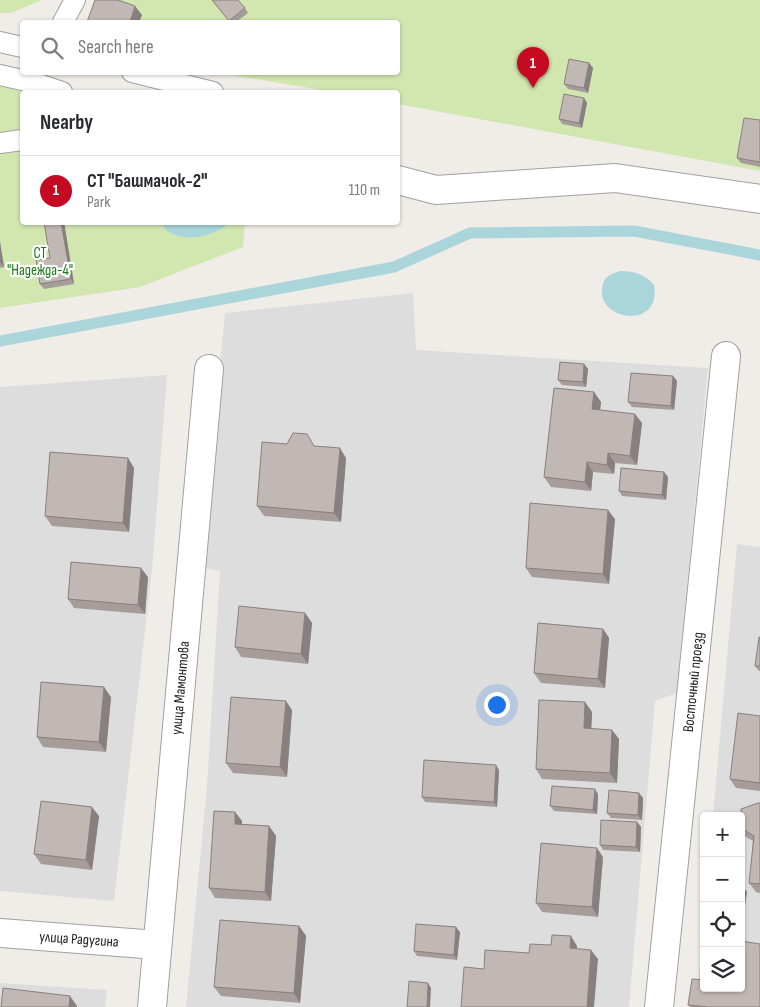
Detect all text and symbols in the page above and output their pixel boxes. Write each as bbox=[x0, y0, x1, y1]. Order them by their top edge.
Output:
search box bbox=[20, 20, 400, 75]
icon: search bbox=[38, 34, 66, 62]
text: Search here bbox=[78, 36, 154, 59]
pin: 1 bbox=[517, 47, 549, 88]
text: Nearby bbox=[40, 110, 93, 135]
text: СТ "Башмачок-2" bbox=[87, 170, 208, 193]
text: 1 bbox=[53, 181, 59, 200]
text: 110 m bbox=[349, 181, 380, 200]
text: Park bbox=[87, 193, 110, 212]
park label: СТ "Надежда-4" bbox=[7, 244, 73, 280]
street label: Восточный проезд bbox=[679, 631, 708, 733]
street label: улица Мамонтова bbox=[167, 640, 194, 736]
your location bbox=[484, 692, 510, 718]
map controls bbox=[700, 812, 745, 992]
button: + bbox=[700, 812, 745, 857]
button: − bbox=[700, 857, 745, 902]
button: locate bbox=[700, 902, 745, 947]
street label: улица Радугина bbox=[39, 927, 119, 952]
button: layers bbox=[700, 947, 745, 992]

